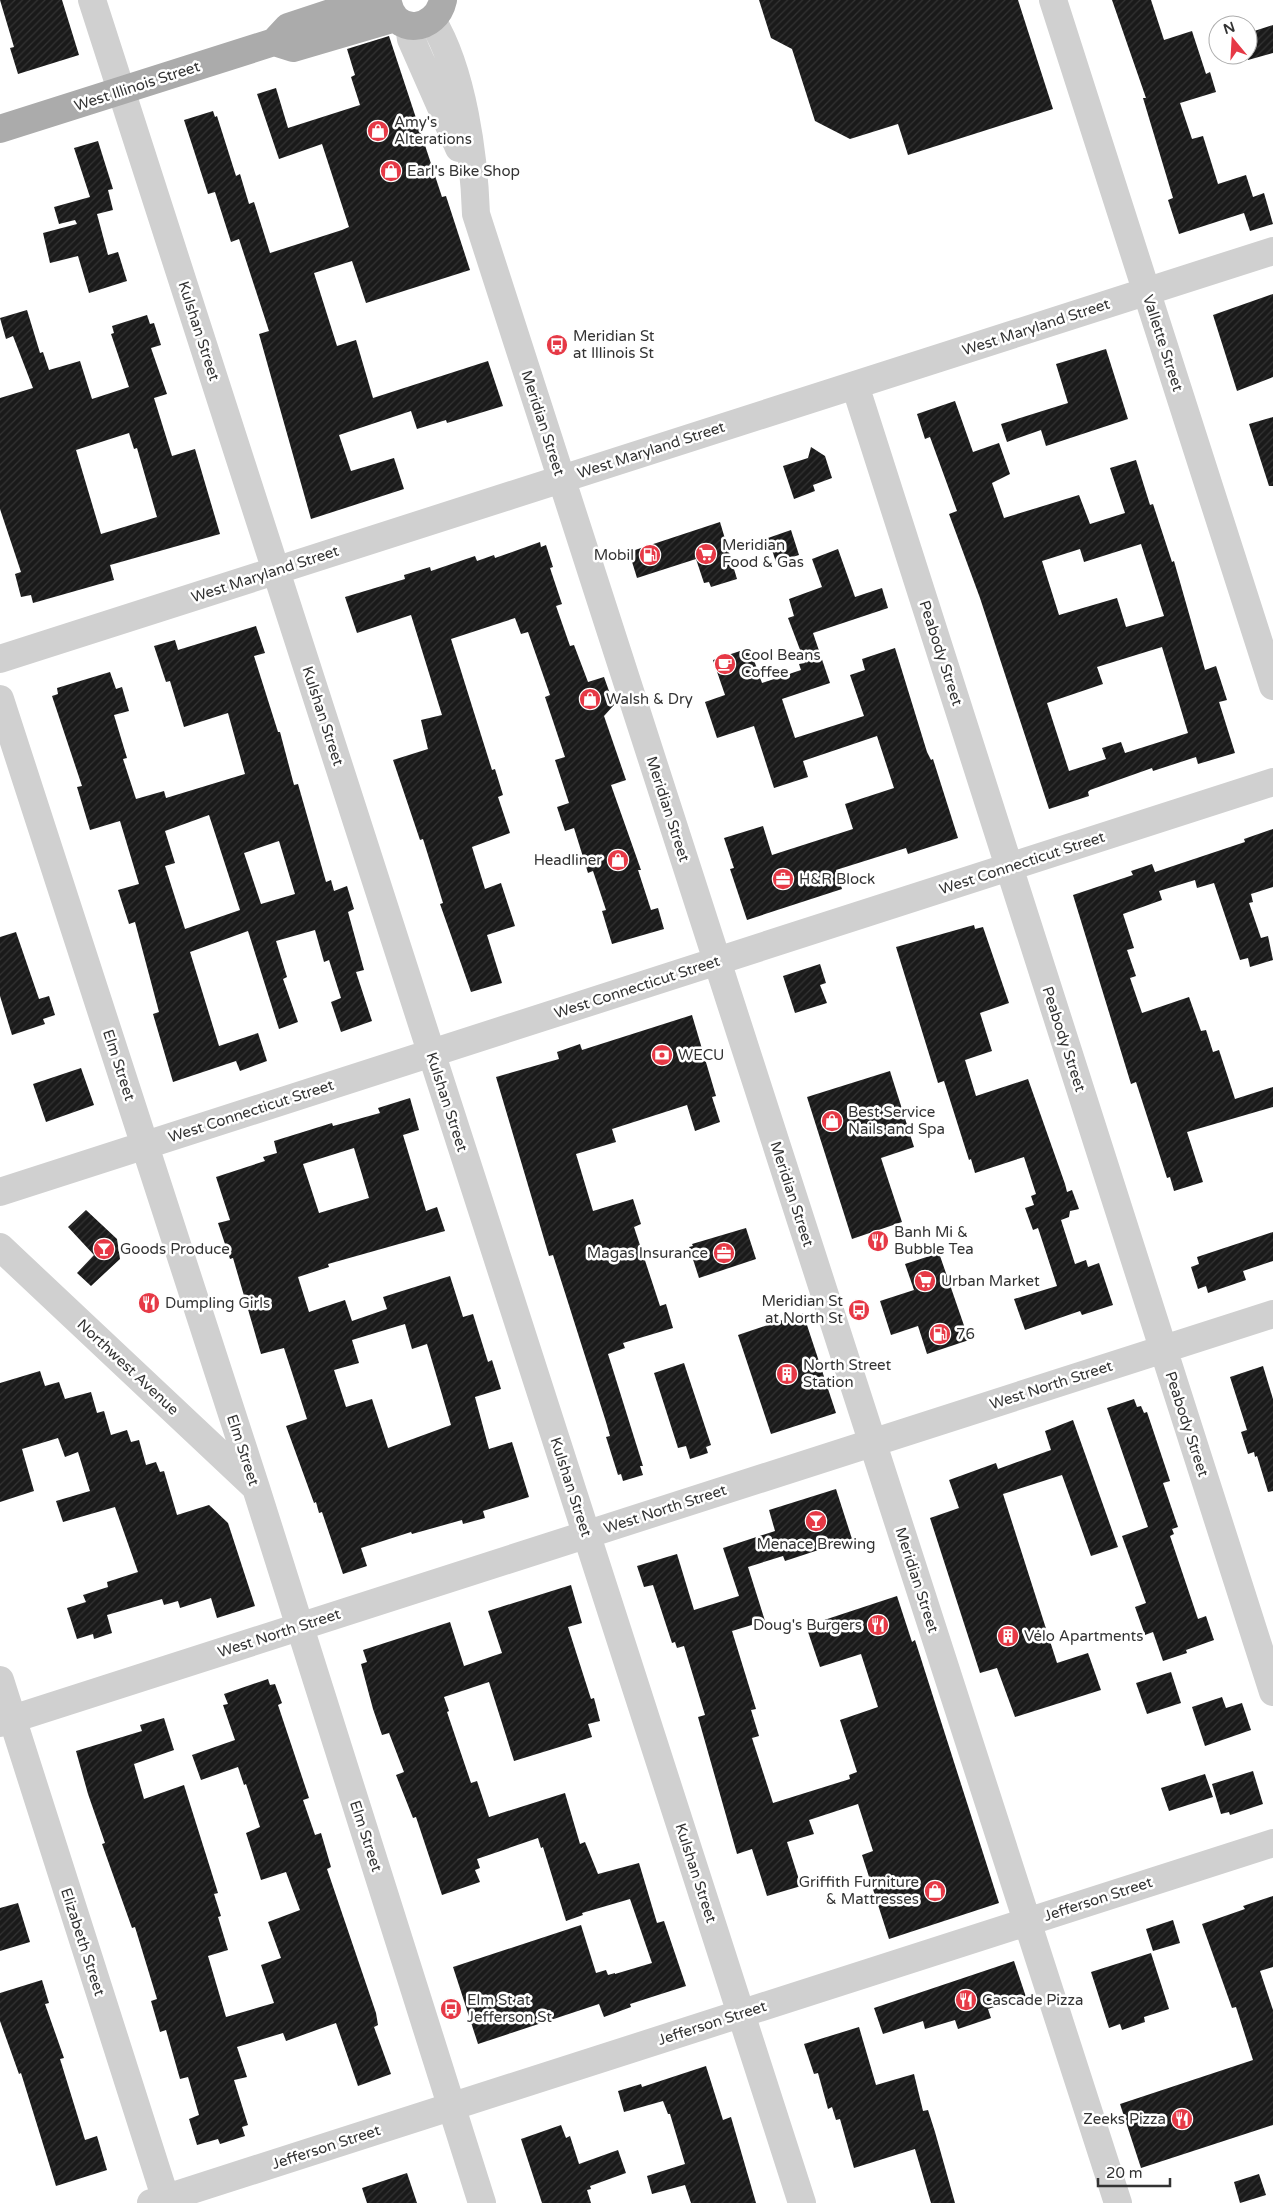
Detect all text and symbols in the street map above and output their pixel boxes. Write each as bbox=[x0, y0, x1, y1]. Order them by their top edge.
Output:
north arrow bbox=[1208, 15, 1258, 65]
text: N bbox=[1221, 18, 1237, 38]
street label: West Illinois Street bbox=[72, 57, 202, 115]
place label: Amy's Alterations bbox=[394, 113, 472, 148]
shop icon: Amy's Alterations bbox=[366, 119, 390, 143]
shop icon: Earl's Bike Shop bbox=[379, 159, 403, 183]
place label: Earl's Bike Shop bbox=[407, 162, 520, 180]
street label: Kulshan Street bbox=[174, 279, 224, 383]
street label: Vallette Street bbox=[1139, 292, 1187, 394]
street label: West Maryland Street bbox=[960, 295, 1112, 359]
place label: Meridian St at Illinois St bbox=[573, 327, 655, 362]
bus stop icon: Meridian St at Illinois St bbox=[545, 333, 569, 357]
street label: Meridian Street bbox=[517, 368, 569, 478]
street label: West Maryland Street bbox=[575, 418, 727, 482]
place label: Meridian Food & Gas bbox=[722, 536, 804, 571]
street label: West Maryland Street bbox=[189, 542, 341, 606]
supermarket icon: Meridian Food & Gas bbox=[694, 542, 718, 566]
fuel station icon: Mobil bbox=[638, 543, 662, 567]
place label: Mobil bbox=[594, 546, 634, 564]
street label: Peabody Street bbox=[915, 598, 967, 708]
place label: Cool Beans Coffee bbox=[741, 646, 821, 681]
cafe icon: Cool Beans Coffee bbox=[713, 652, 737, 676]
street label: Kulshan Street bbox=[298, 664, 348, 768]
shop icon: Walsh & Dry bbox=[578, 687, 602, 711]
place label: Walsh & Dry bbox=[606, 690, 693, 708]
street label: Meridian Street bbox=[642, 754, 694, 864]
street label: West Connecticut Street bbox=[937, 828, 1107, 898]
shop icon: Headliner bbox=[606, 848, 630, 872]
place label: Headliner bbox=[534, 851, 602, 869]
office icon: H&R Block bbox=[771, 867, 795, 891]
place label: H&R Block bbox=[799, 870, 875, 888]
street label: West Connecticut Street bbox=[552, 952, 722, 1022]
street label: Peabody Street bbox=[1038, 984, 1090, 1094]
street label: Elm Street bbox=[99, 1027, 139, 1103]
bank icon: WECU bbox=[650, 1043, 674, 1067]
place label: WECU bbox=[678, 1046, 724, 1064]
street label: Kulshan Street bbox=[422, 1050, 472, 1154]
street label: West Connecticut Street bbox=[166, 1076, 336, 1146]
place label: Best Service Nails and Spa bbox=[848, 1103, 945, 1138]
shop icon: Best Service Nails and Spa bbox=[820, 1109, 844, 1133]
street label: Meridian Street bbox=[766, 1139, 818, 1249]
place label: Banh Mi & Bubble Tea bbox=[894, 1223, 974, 1258]
restaurant icon: Banh Mi & Bubble Tea bbox=[866, 1229, 890, 1253]
bar icon: Goods Produce bbox=[92, 1237, 116, 1261]
place label: Goods Produce bbox=[120, 1240, 230, 1258]
office icon: Magas Insurance bbox=[712, 1241, 736, 1265]
place label: Magas Insurance bbox=[587, 1244, 708, 1262]
supermarket icon: Urban Market bbox=[913, 1269, 937, 1293]
place label: Urban Market bbox=[941, 1272, 1040, 1290]
restaurant icon: Dumpling Girls bbox=[137, 1291, 161, 1315]
place label: Meridian St at North St bbox=[761, 1292, 843, 1327]
place label: Dumpling Girls bbox=[165, 1294, 270, 1312]
bus stop icon: Meridian St at North St bbox=[847, 1298, 871, 1322]
street label: Northwest Avenue bbox=[74, 1315, 182, 1419]
fuel station icon: 76 bbox=[928, 1322, 952, 1346]
place label: 76 bbox=[956, 1325, 975, 1343]
place label: North Street Station bbox=[803, 1356, 892, 1391]
street label: West North Street bbox=[987, 1357, 1115, 1413]
building icon: North Street Station bbox=[775, 1362, 799, 1386]
street label: Peabody Street bbox=[1161, 1369, 1213, 1479]
street label: Elm Street bbox=[223, 1412, 263, 1488]
street label: Kulshan Street bbox=[546, 1435, 596, 1539]
street label: West North Street bbox=[601, 1481, 729, 1537]
bar icon: Menace Brewing bbox=[804, 1509, 828, 1533]
street label: Meridian Street bbox=[891, 1525, 943, 1635]
place label: Menace Brewing bbox=[756, 1535, 876, 1553]
street label: West North Street bbox=[215, 1605, 343, 1661]
restaurant icon: Doug's Burgers bbox=[866, 1613, 890, 1637]
place label: Doug's Burgers bbox=[753, 1616, 862, 1634]
building icon: Vélo Apartments bbox=[996, 1624, 1020, 1648]
place label: Vélo Apartments bbox=[1024, 1627, 1143, 1645]
street label: Elm Street bbox=[346, 1798, 386, 1874]
street label: Kulshan Street bbox=[671, 1821, 721, 1925]
place label: Griffith Furniture & Mattresses bbox=[799, 1873, 919, 1908]
street label: Jefferson Street bbox=[1041, 1873, 1155, 1925]
shop icon: Griffith Furniture & Mattresses bbox=[923, 1879, 947, 1903]
street label: Elizabeth Street bbox=[57, 1886, 109, 1999]
restaurant icon: Cascade Pizza bbox=[954, 1988, 978, 2012]
place label: Elm St at Jefferson St bbox=[467, 1991, 552, 2026]
place label: Cascade Pizza bbox=[982, 1991, 1083, 2009]
bus stop icon: Elm St at Jefferson St bbox=[439, 1997, 463, 2021]
street label: Jefferson Street bbox=[655, 1997, 769, 2049]
restaurant icon: Zeeks Pizza bbox=[1170, 2107, 1194, 2131]
place label: Zeeks Pizza bbox=[1083, 2110, 1166, 2128]
street label: Jefferson Street bbox=[269, 2121, 383, 2173]
scale bar bbox=[1098, 2156, 1170, 2188]
text: 20 m bbox=[1106, 2164, 1143, 2182]

